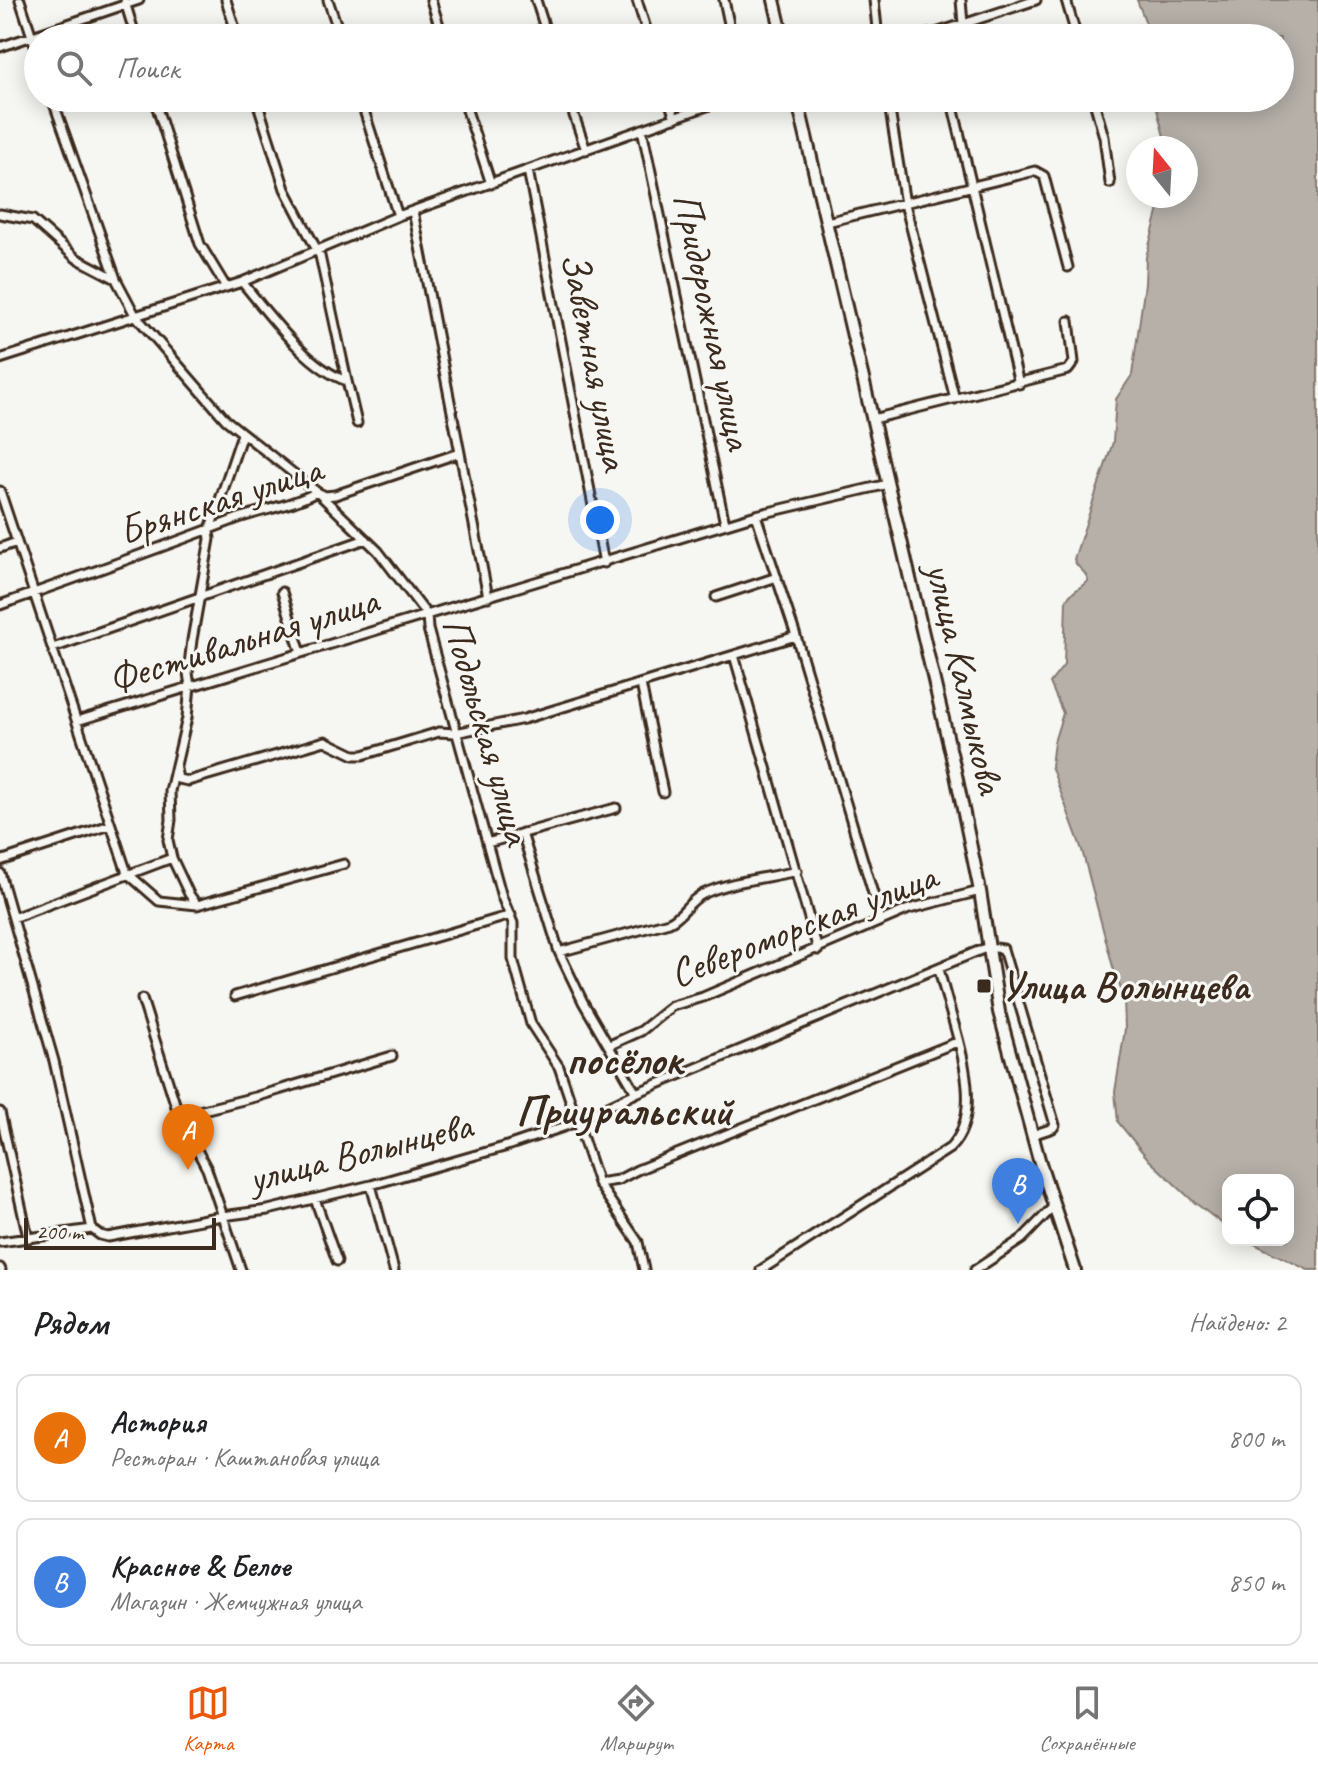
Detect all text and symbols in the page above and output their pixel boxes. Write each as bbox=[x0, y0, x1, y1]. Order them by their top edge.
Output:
search box bbox=[24, 24, 1294, 112]
icon: search bbox=[52, 46, 96, 90]
text: Поиск bbox=[116, 49, 179, 87]
north arrow bbox=[1126, 136, 1198, 208]
street label: Придорожная улица bbox=[661, 188, 765, 457]
street label: Заветная улица bbox=[549, 248, 641, 477]
street label: Брянская улица bbox=[112, 443, 331, 556]
your location bbox=[580, 500, 620, 540]
street label: улица Калмыкова bbox=[914, 556, 1016, 801]
street label: Фестивальная улица bbox=[102, 574, 387, 705]
street label: Подольская улица bbox=[431, 612, 544, 852]
street label: Североморская улица bbox=[663, 850, 947, 999]
place label: Улица Волынцева bbox=[1000, 961, 1251, 1011]
marker: Улица Волынцева bbox=[975, 977, 993, 995]
district label: посёлок Приуральский bbox=[516, 1032, 735, 1138]
street label: улица Волынцева bbox=[241, 1099, 480, 1204]
pin: A bbox=[162, 1104, 214, 1170]
pin: B bbox=[992, 1158, 1044, 1224]
map controls bbox=[1222, 1174, 1294, 1246]
button: locate bbox=[1222, 1174, 1294, 1246]
scale bar bbox=[24, 1214, 216, 1250]
text: 200 m bbox=[36, 1218, 83, 1246]
text: Рядом bbox=[32, 1301, 108, 1344]
text: Найдено: 2 bbox=[1189, 1306, 1286, 1339]
text: Астория bbox=[110, 1403, 206, 1441]
text: A bbox=[53, 1422, 67, 1455]
text: 800 m bbox=[1228, 1422, 1284, 1455]
text: Ресторан · Каштановая улица bbox=[110, 1441, 378, 1474]
text: Красное & Белое bbox=[110, 1547, 291, 1585]
text: B bbox=[53, 1566, 67, 1599]
text: 850 m bbox=[1228, 1566, 1284, 1599]
text: Магазин · Жемчужная улица bbox=[110, 1585, 362, 1618]
tab: Карта bbox=[183, 1681, 234, 1757]
tab: Маршрут bbox=[600, 1681, 673, 1757]
tab: Сохранённые bbox=[1039, 1681, 1135, 1757]

